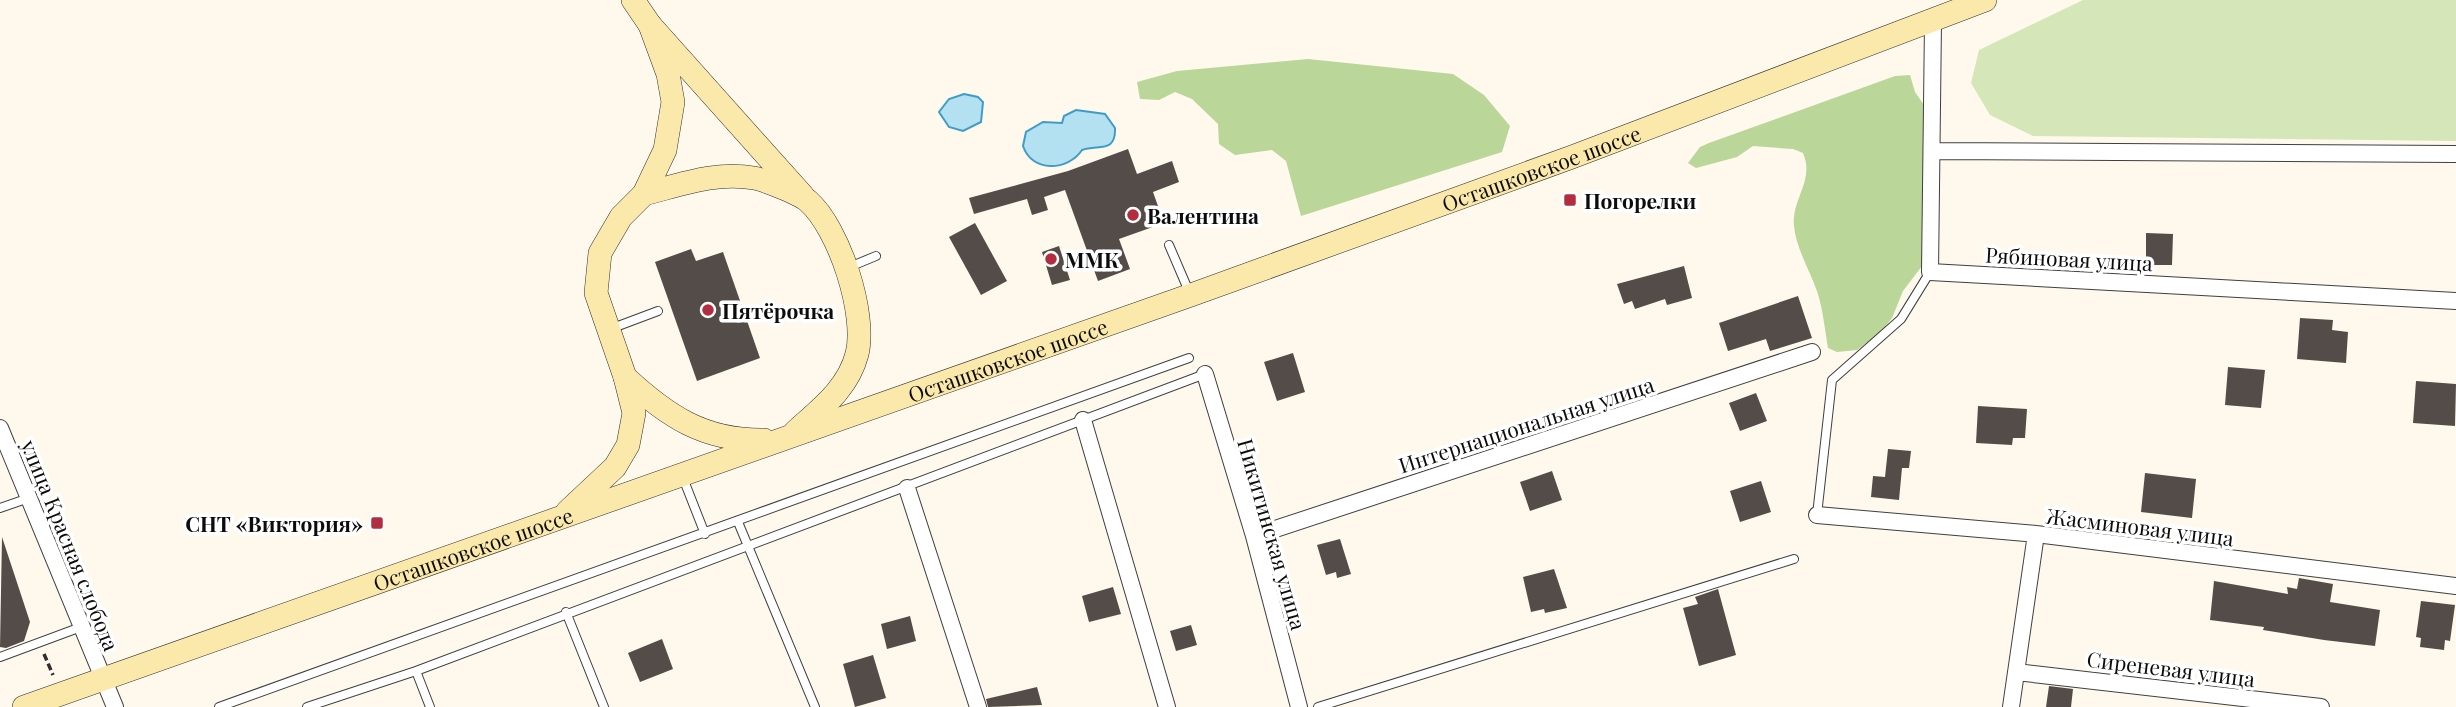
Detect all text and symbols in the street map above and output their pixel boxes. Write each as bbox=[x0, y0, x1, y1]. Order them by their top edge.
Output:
street label: Осташковское шоссе bbox=[1438, 118, 1644, 217]
place label: Погорелки bbox=[1584, 186, 1697, 214]
marker: Погорелки bbox=[1562, 192, 1578, 208]
place label: Валентина bbox=[1147, 201, 1259, 229]
marker: Валентина bbox=[1125, 207, 1141, 223]
street label: Рябиновая улица bbox=[1985, 240, 2154, 276]
place label: ММК bbox=[1065, 245, 1119, 273]
marker: ММК bbox=[1043, 251, 1059, 267]
place label: Пятёрочка bbox=[722, 296, 834, 324]
marker: Пятёрочка bbox=[700, 302, 716, 318]
street label: Осташковское шоссе bbox=[904, 312, 1111, 408]
street label: Интернациональная улица bbox=[1395, 369, 1658, 479]
street label: улица Красная слобода bbox=[15, 434, 126, 655]
street label: Никитинская улица bbox=[1232, 435, 1314, 633]
street label: Осташковское шоссе bbox=[369, 500, 576, 597]
street label: Жасминовая улица bbox=[2045, 501, 2236, 551]
place label: СНТ «Виктория» bbox=[185, 509, 363, 537]
marker: СНТ «Виктория» bbox=[369, 515, 385, 531]
street label: Сиреневая улица bbox=[2085, 644, 2257, 692]

